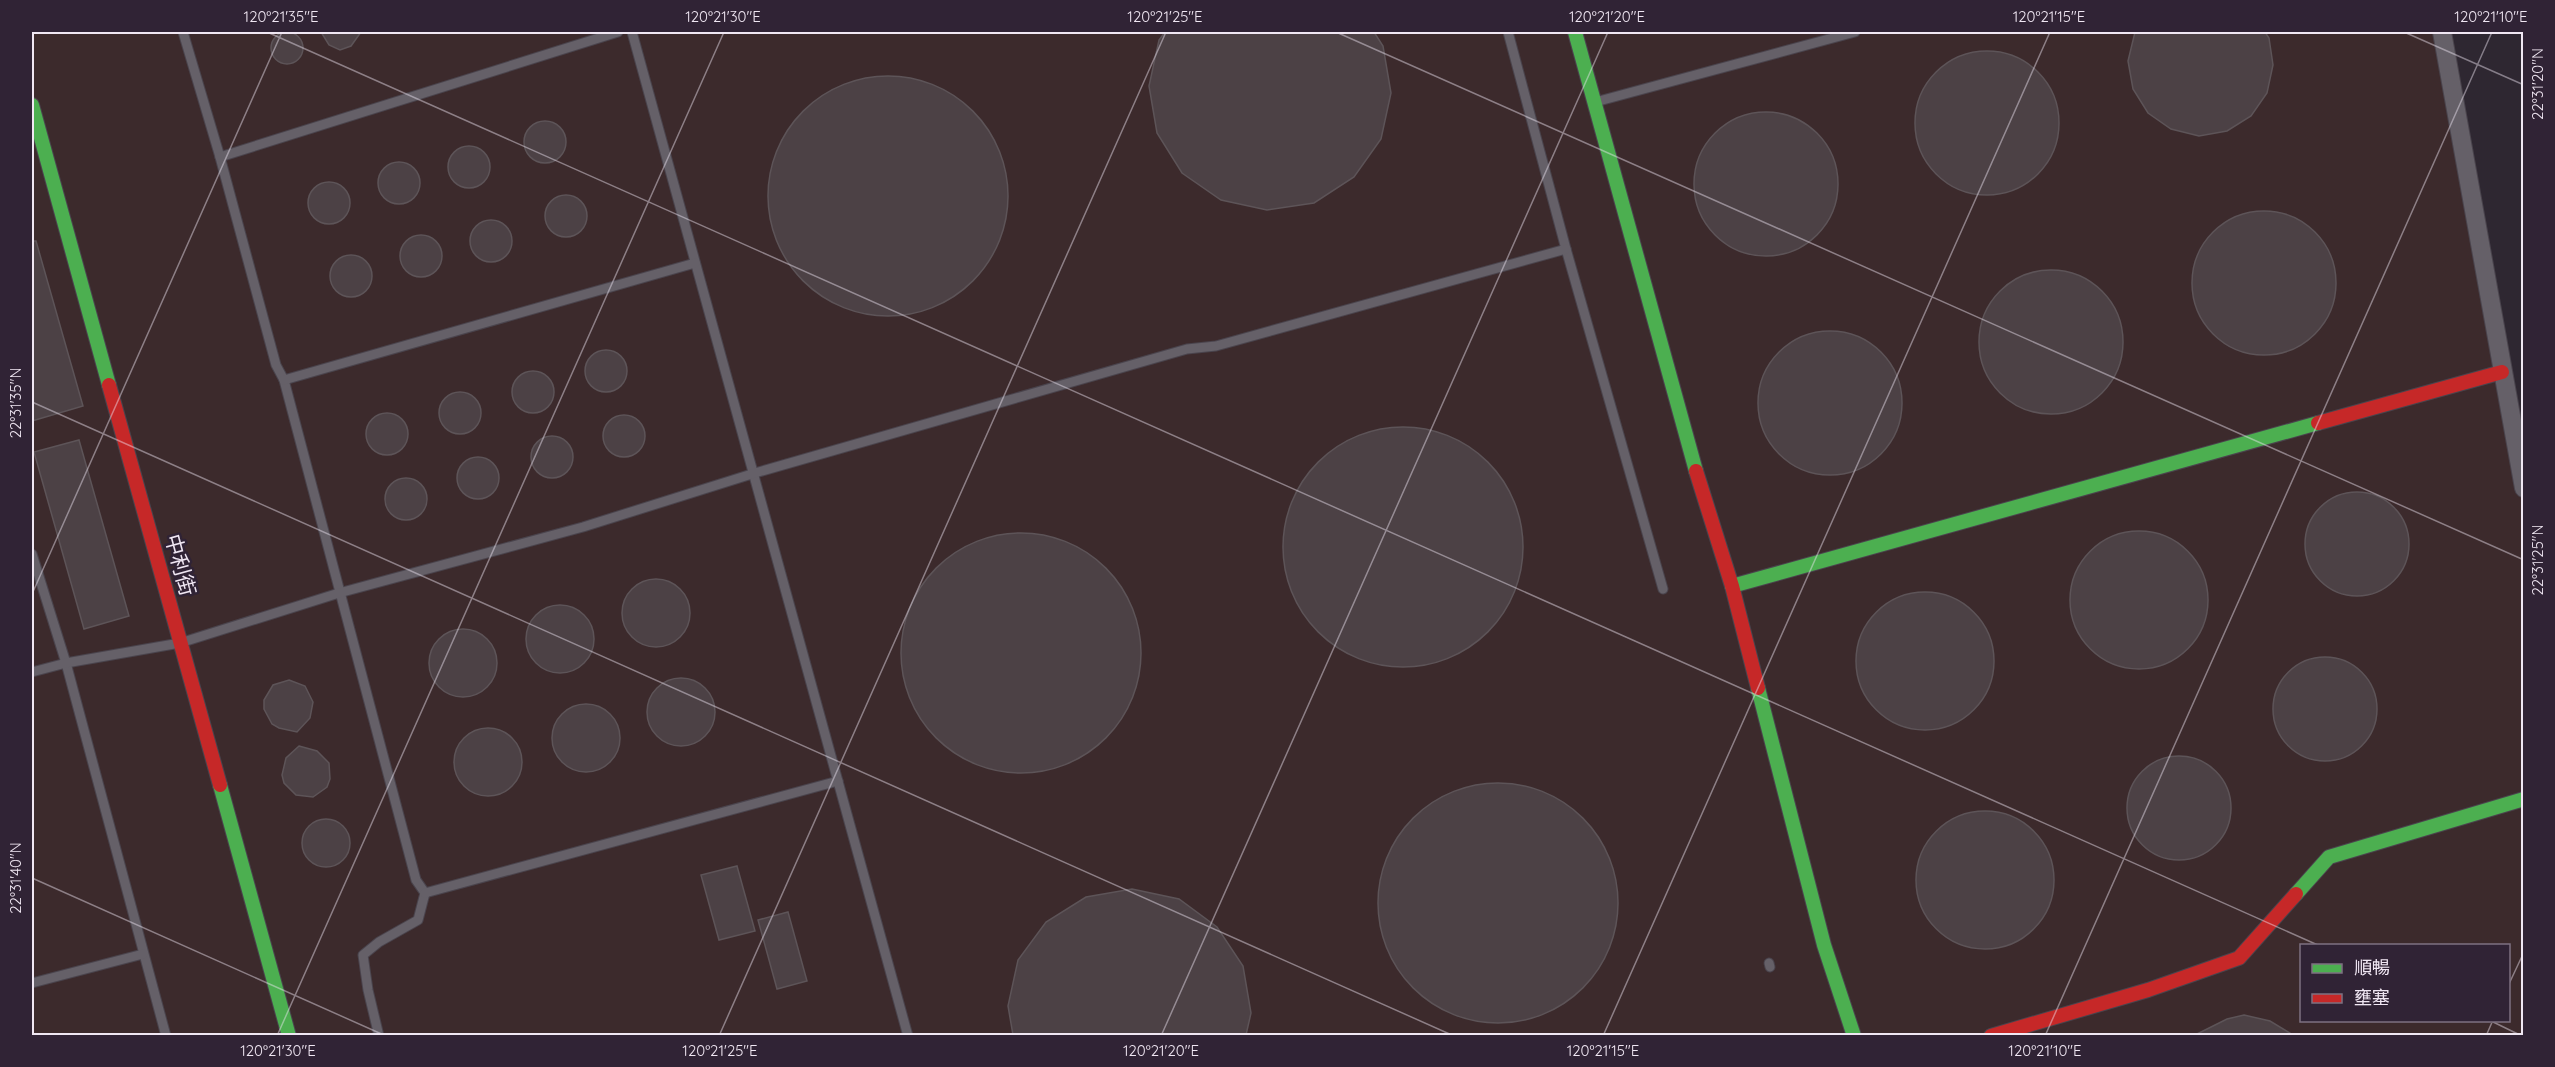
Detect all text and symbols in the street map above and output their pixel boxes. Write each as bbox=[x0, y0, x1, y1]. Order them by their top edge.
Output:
text: 120°21'35"E bbox=[244, 7, 318, 26]
text: 120°21'30"E bbox=[685, 7, 761, 26]
text: 120°21'25"E bbox=[1127, 7, 1203, 26]
text: 120°21'20"E bbox=[1569, 7, 1645, 26]
text: 120°21'15"E bbox=[2013, 7, 2085, 26]
text: 120°21'10"E bbox=[2454, 7, 2528, 26]
text: 22°31'20"N bbox=[2528, 48, 2547, 120]
text: 22°31'35"N bbox=[6, 368, 25, 438]
text: 22°31'25"N bbox=[2528, 524, 2547, 596]
street label: 中利街 bbox=[160, 531, 202, 599]
text: 22°31'40"N bbox=[6, 842, 25, 914]
legend bbox=[2300, 944, 2510, 1022]
text: 順暢 bbox=[2354, 956, 2390, 979]
text: 壅塞 bbox=[2354, 986, 2390, 1009]
text: 120°21'30"E bbox=[240, 1041, 316, 1060]
text: 120°21'25"E bbox=[682, 1041, 758, 1060]
text: 120°21'20"E bbox=[1123, 1041, 1199, 1060]
text: 120°21'15"E bbox=[1567, 1041, 1639, 1060]
text: 120°21'10"E bbox=[2008, 1041, 2082, 1060]

